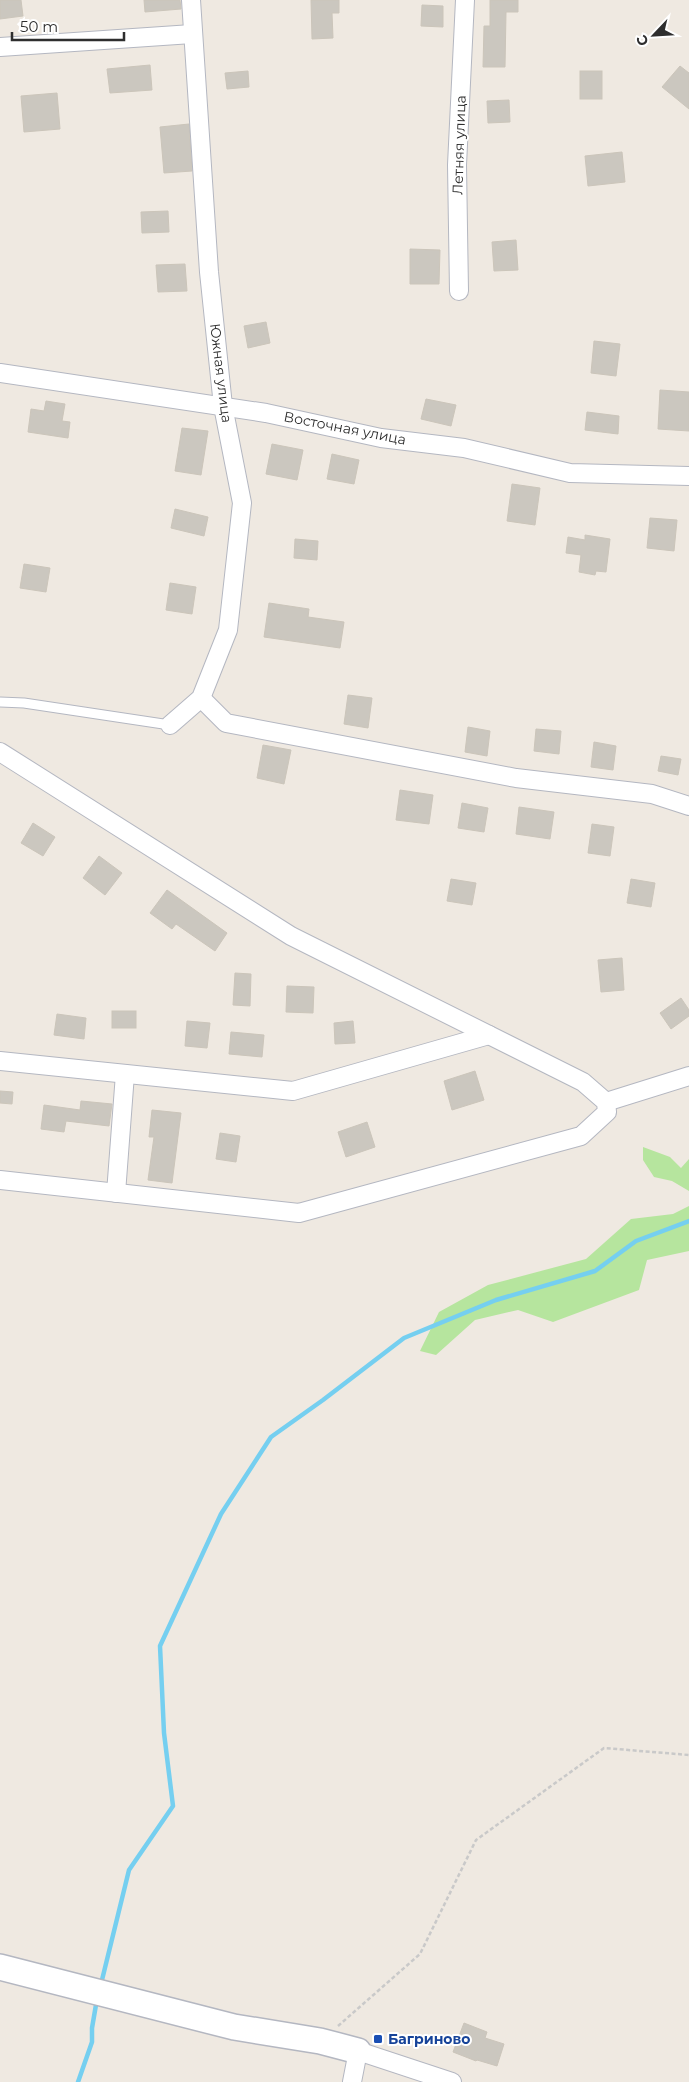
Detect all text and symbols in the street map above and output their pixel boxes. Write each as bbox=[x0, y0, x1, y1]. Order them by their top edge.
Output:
scale bar bbox=[12, 10, 125, 42]
north arrow bbox=[629, 10, 679, 60]
text: 50 m bbox=[20, 17, 58, 36]
text: С bbox=[632, 32, 653, 49]
street label: Летняя улица bbox=[448, 95, 470, 195]
street label: Южная улица bbox=[206, 322, 236, 424]
street label: Восточная улица bbox=[282, 407, 408, 449]
place label: Багриново bbox=[388, 2030, 470, 2048]
marker: Багриново bbox=[372, 2033, 384, 2045]

